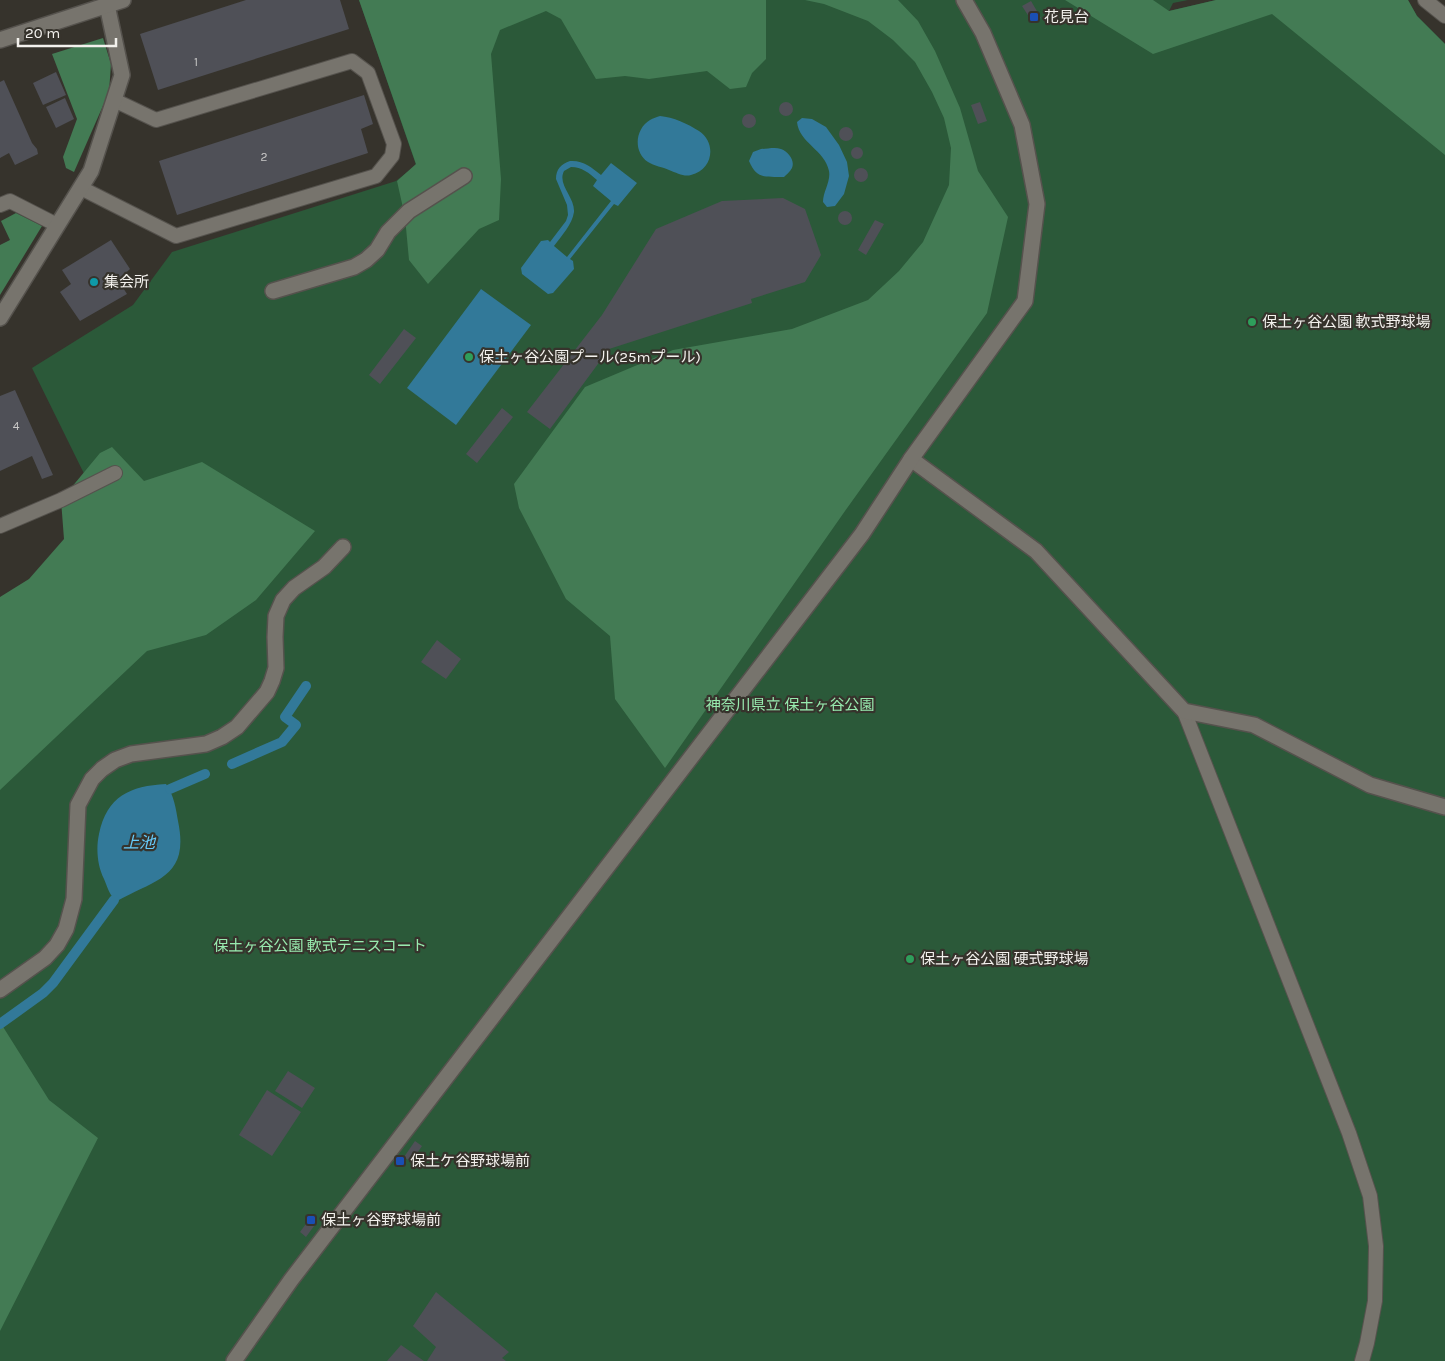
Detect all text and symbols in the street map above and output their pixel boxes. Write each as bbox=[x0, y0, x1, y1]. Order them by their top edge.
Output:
place label: 花見台 bbox=[1044, 8, 1089, 26]
marker: 花見台 bbox=[1028, 11, 1040, 23]
scale bar bbox=[18, 15, 115, 47]
text: 20 m bbox=[25, 24, 60, 42]
house number: 1 bbox=[194, 55, 198, 69]
house number: 2 bbox=[261, 150, 268, 164]
place label: 集会所 bbox=[104, 273, 149, 291]
marker: 集会所 bbox=[88, 276, 100, 288]
place label: 保土ヶ谷公園 軟式野球場 bbox=[1262, 313, 1431, 331]
marker: 保土ヶ谷公園 軟式野球場 bbox=[1246, 316, 1258, 328]
place label: 保土ヶ谷公園プール(25mプール) bbox=[479, 348, 701, 366]
marker: 保土ヶ谷公園プール(25mプール) bbox=[463, 351, 475, 363]
house number: 4 bbox=[13, 419, 20, 433]
park label: 神奈川県立 保土ヶ谷公園 bbox=[706, 696, 874, 714]
water label: 上池 bbox=[123, 833, 157, 852]
park label: 保土ヶ谷公園 軟式テニスコート bbox=[213, 937, 427, 955]
place label: 保土ヶ谷公園 硬式野球場 bbox=[920, 950, 1089, 968]
marker: 保土ヶ谷公園 硬式野球場 bbox=[904, 953, 916, 965]
place label: 保土ケ谷野球場前 bbox=[410, 1152, 530, 1170]
marker: 保土ケ谷野球場前 bbox=[394, 1155, 406, 1167]
place label: 保土ヶ谷野球場前 bbox=[321, 1211, 441, 1229]
marker: 保土ヶ谷野球場前 bbox=[305, 1214, 317, 1226]

